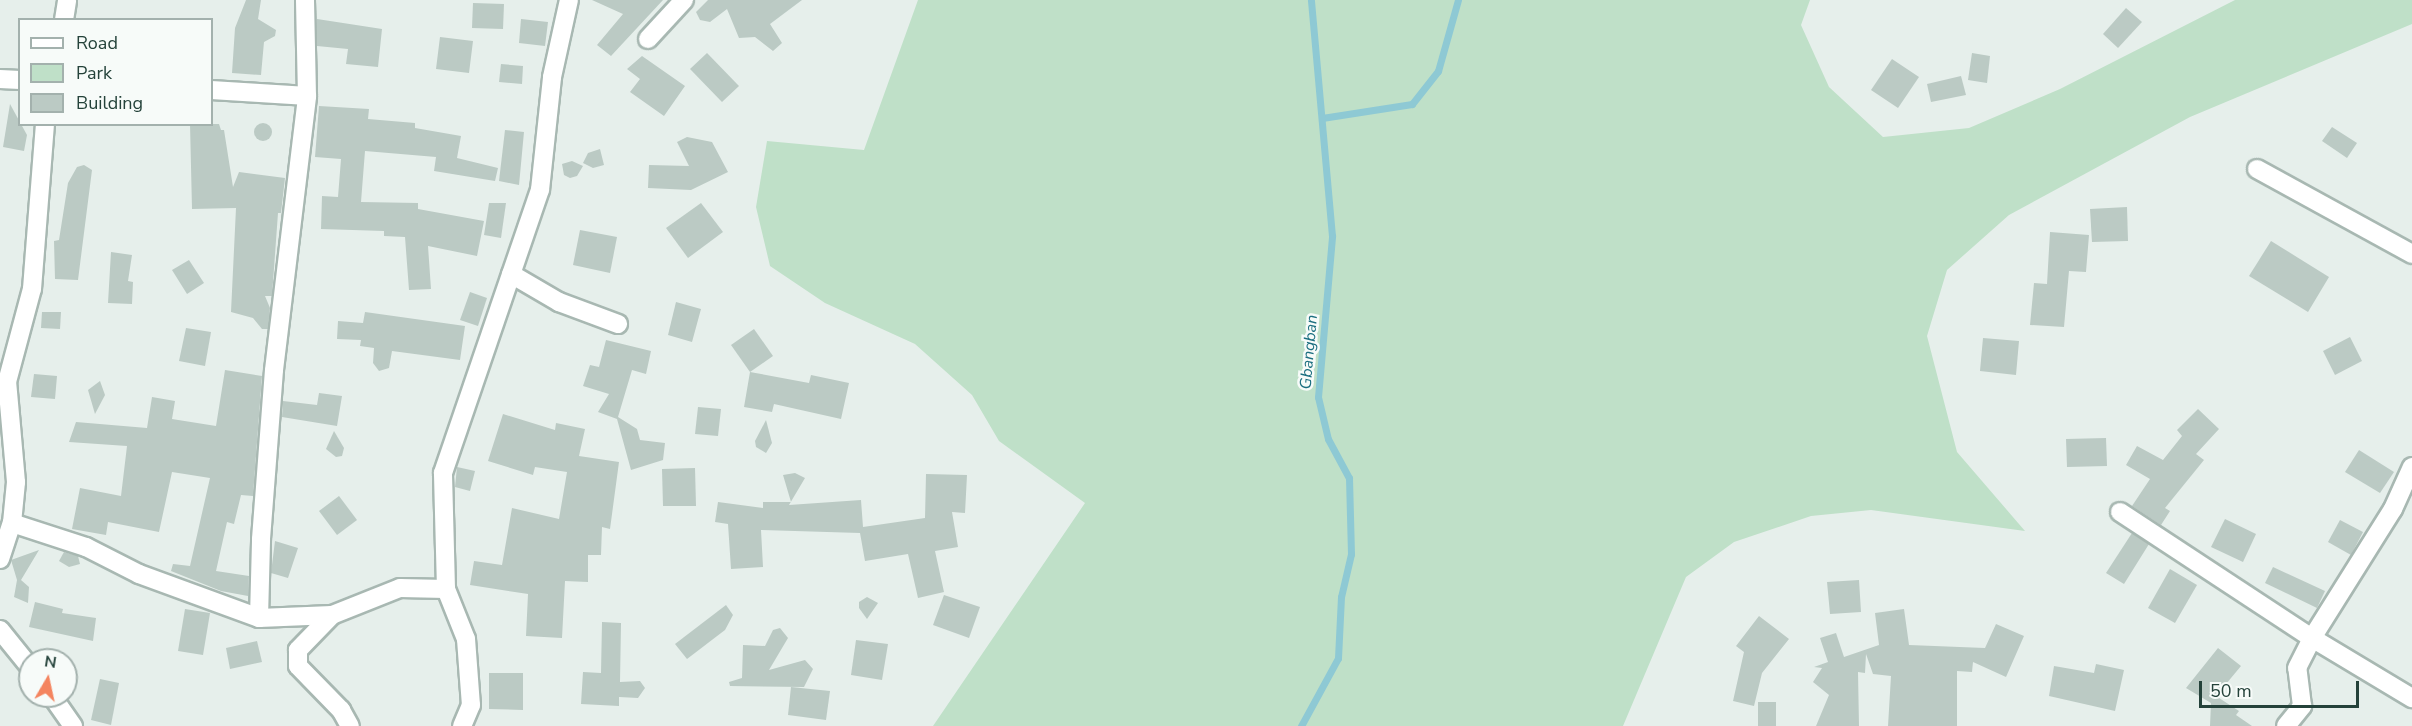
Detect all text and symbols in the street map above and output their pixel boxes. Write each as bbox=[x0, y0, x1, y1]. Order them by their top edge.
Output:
legend bbox=[18, 18, 213, 126]
text: Road bbox=[76, 31, 118, 55]
text: Park bbox=[76, 61, 112, 85]
text: Building bbox=[76, 91, 143, 115]
water label: Gbangban bbox=[1296, 314, 1322, 390]
north arrow bbox=[18, 648, 78, 708]
text: N bbox=[43, 650, 58, 674]
scale bar bbox=[2202, 669, 2362, 707]
text: 50 m bbox=[2210, 679, 2252, 703]

